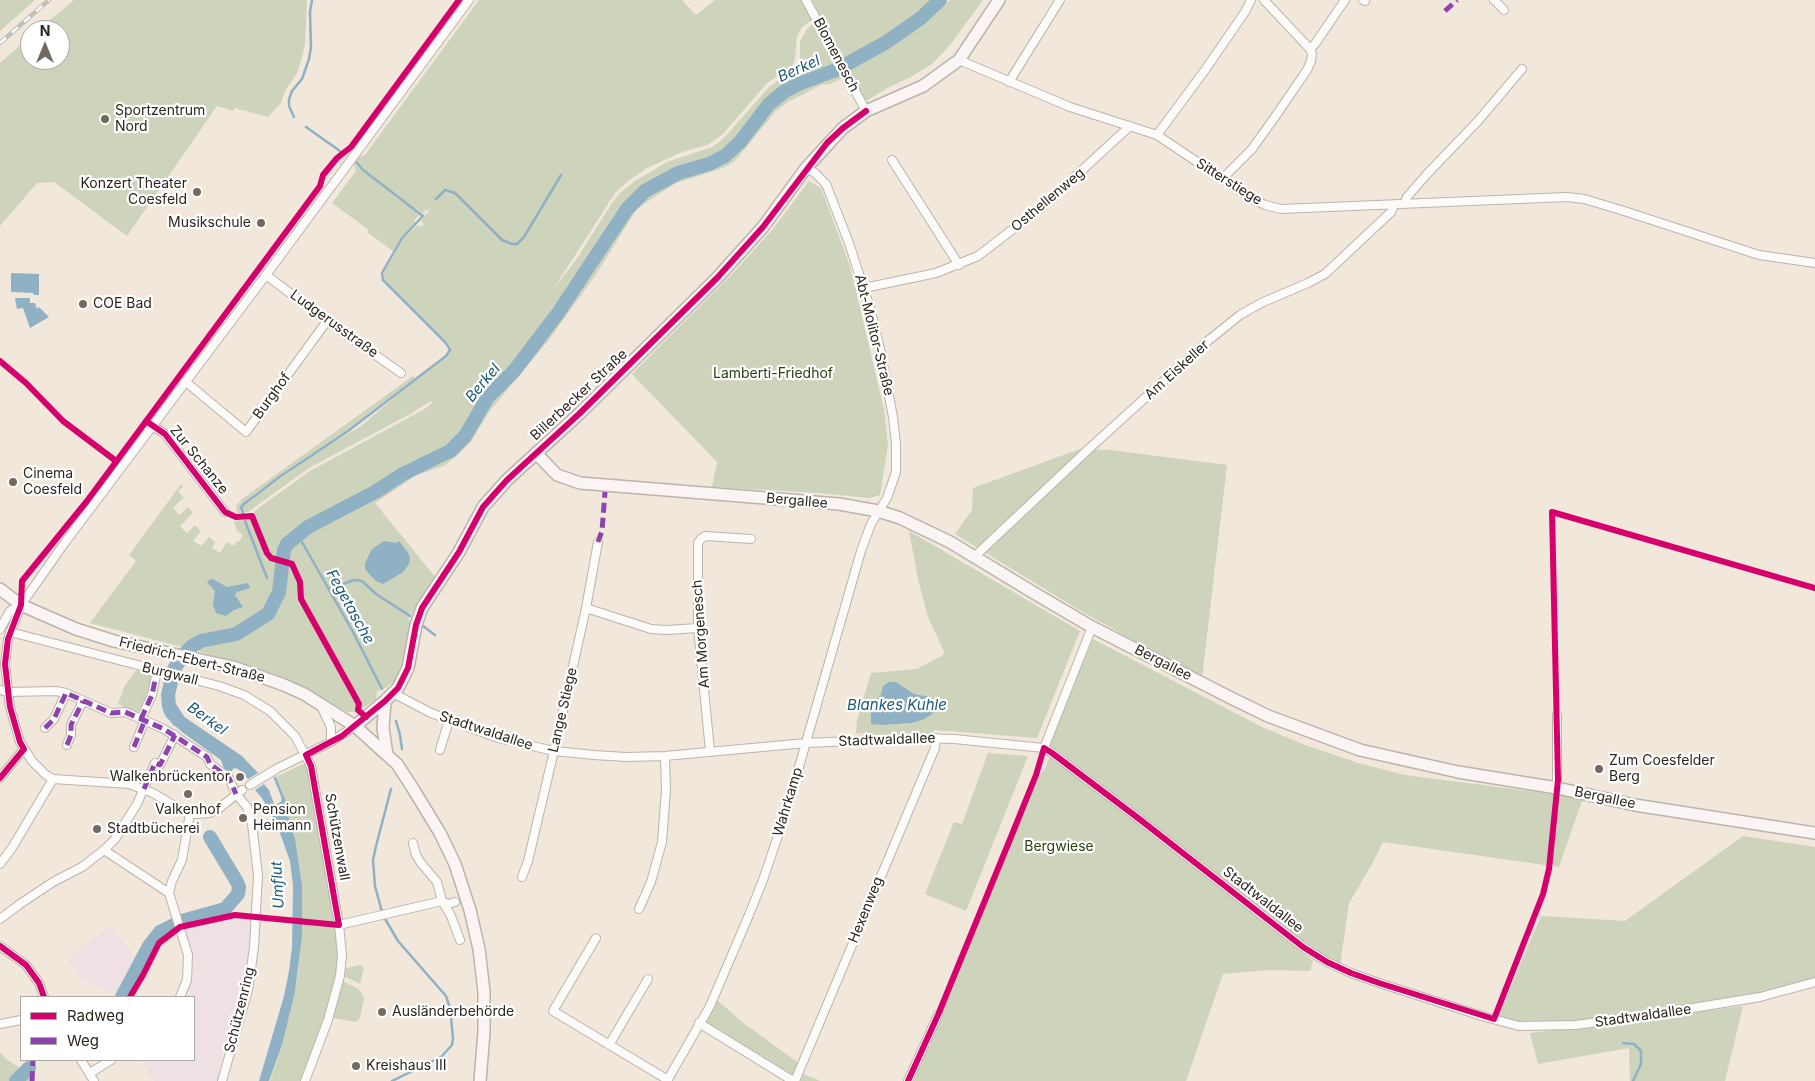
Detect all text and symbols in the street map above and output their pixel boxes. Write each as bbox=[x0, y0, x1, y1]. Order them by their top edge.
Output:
street label: Blomenesch bbox=[809, 15, 863, 95]
north arrow bbox=[20, 20, 70, 70]
text: N bbox=[40, 22, 50, 39]
water label: Berkel bbox=[775, 52, 823, 86]
place label: Sportzentrum Nord bbox=[115, 103, 205, 136]
marker: Sportzentrum Nord bbox=[99, 113, 111, 125]
street label: Sitterstiege bbox=[1193, 155, 1265, 209]
street label: Osthellenweg bbox=[1008, 165, 1088, 235]
place label: Konzert Theater Coesfeld bbox=[80, 176, 187, 208]
marker: Konzert Theater Coesfeld bbox=[191, 186, 203, 198]
place label: Musikschule bbox=[168, 215, 251, 231]
marker: Musikschule bbox=[255, 217, 267, 229]
street label: Abt-Molitor-Straße bbox=[851, 273, 897, 397]
street label: Ludgerusstraße bbox=[287, 287, 381, 361]
place label: COE Bad bbox=[93, 296, 152, 312]
marker: COE Bad bbox=[77, 298, 89, 310]
street label: Am Eiskeller bbox=[1141, 337, 1213, 403]
street label: Billerbecker Straße bbox=[527, 346, 631, 444]
water label: Berkel bbox=[462, 360, 504, 406]
park label: Lamberti-Friedhof bbox=[713, 366, 833, 382]
street label: Burghof bbox=[250, 370, 294, 422]
street label: Zur Schanze bbox=[166, 422, 232, 498]
place label: Cinema Coesfeld bbox=[23, 466, 82, 498]
marker: Cinema Coesfeld bbox=[7, 476, 19, 488]
street label: Bergallee bbox=[765, 490, 829, 512]
water label: Fegetasche bbox=[322, 566, 378, 648]
street label: Am Morgenesch bbox=[689, 579, 713, 689]
street label: Friedrich-Ebert-Straße bbox=[117, 634, 267, 686]
street label: Bergallee bbox=[1132, 641, 1194, 685]
street label: Burgwall bbox=[140, 659, 200, 689]
street label: Lange Stiege bbox=[545, 666, 581, 754]
water label: Blankes Kuhle bbox=[847, 696, 947, 714]
water label: Berkel bbox=[184, 699, 230, 739]
street label: Stadtwaldallee bbox=[437, 708, 535, 754]
street label: Stadtwaldallee bbox=[838, 730, 936, 750]
place label: Zum Coesfelder Berg bbox=[1609, 753, 1715, 786]
marker: Zum Coesfelder Berg bbox=[1593, 763, 1605, 775]
street label: Wahrkamp bbox=[770, 766, 806, 838]
place label: Walkenbrückentor bbox=[110, 769, 230, 785]
marker: Walkenbrückentor bbox=[234, 771, 246, 783]
street label: Bergallee bbox=[1573, 783, 1637, 813]
marker: Valkenhof bbox=[182, 788, 194, 800]
street label: Schützenwall bbox=[321, 792, 353, 882]
place label: Valkenhof bbox=[155, 802, 221, 818]
place label: Pension Heimann bbox=[253, 802, 312, 834]
marker: Pension Heimann bbox=[237, 812, 249, 824]
place label: Stadtbücherei bbox=[107, 821, 200, 837]
marker: Stadtbücherei bbox=[91, 823, 103, 835]
park label: Bergwiese bbox=[1024, 839, 1094, 855]
water label: Umflut bbox=[268, 861, 288, 909]
street label: Stadtwaldallee bbox=[1219, 863, 1307, 937]
street label: Hexenweg bbox=[845, 874, 887, 946]
street label: Schützenring bbox=[221, 965, 259, 1055]
legend bbox=[20, 996, 195, 1061]
street label: Stadtwaldallee bbox=[1594, 1001, 1692, 1031]
place label: Ausländerbehörde bbox=[392, 1004, 514, 1020]
text: Radweg bbox=[67, 1006, 124, 1025]
marker: Ausländerbehörde bbox=[376, 1006, 388, 1018]
text: Weg bbox=[67, 1031, 99, 1050]
place label: Kreishaus Ⅲ bbox=[366, 1058, 446, 1074]
marker: Kreishaus Ⅲ bbox=[350, 1060, 362, 1072]

